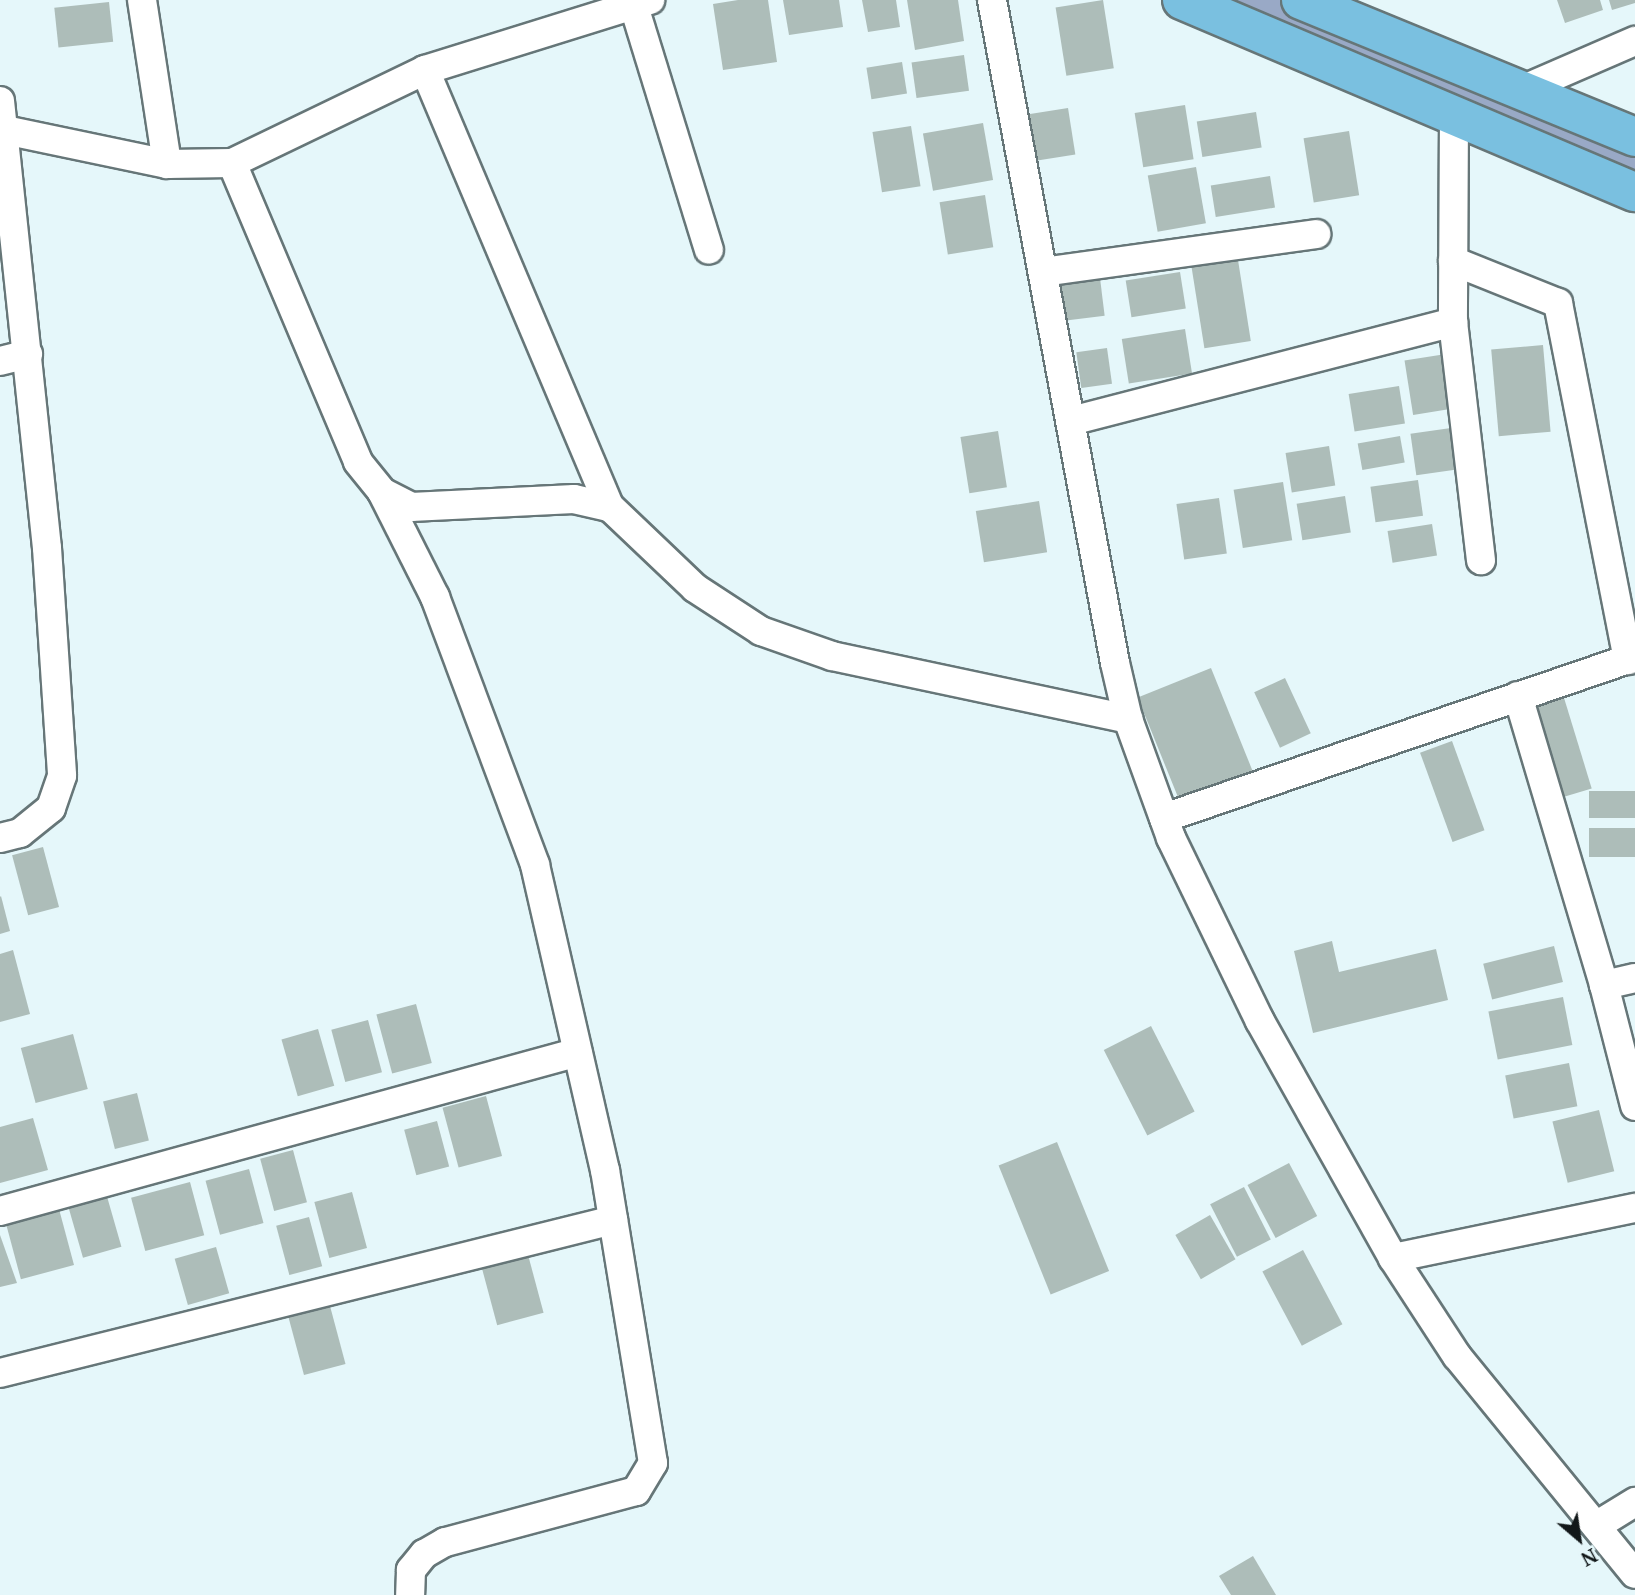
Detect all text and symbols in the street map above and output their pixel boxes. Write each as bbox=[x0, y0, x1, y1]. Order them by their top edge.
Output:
north arrow bbox=[1544, 1504, 1614, 1574]
text: N bbox=[1576, 1542, 1602, 1572]

